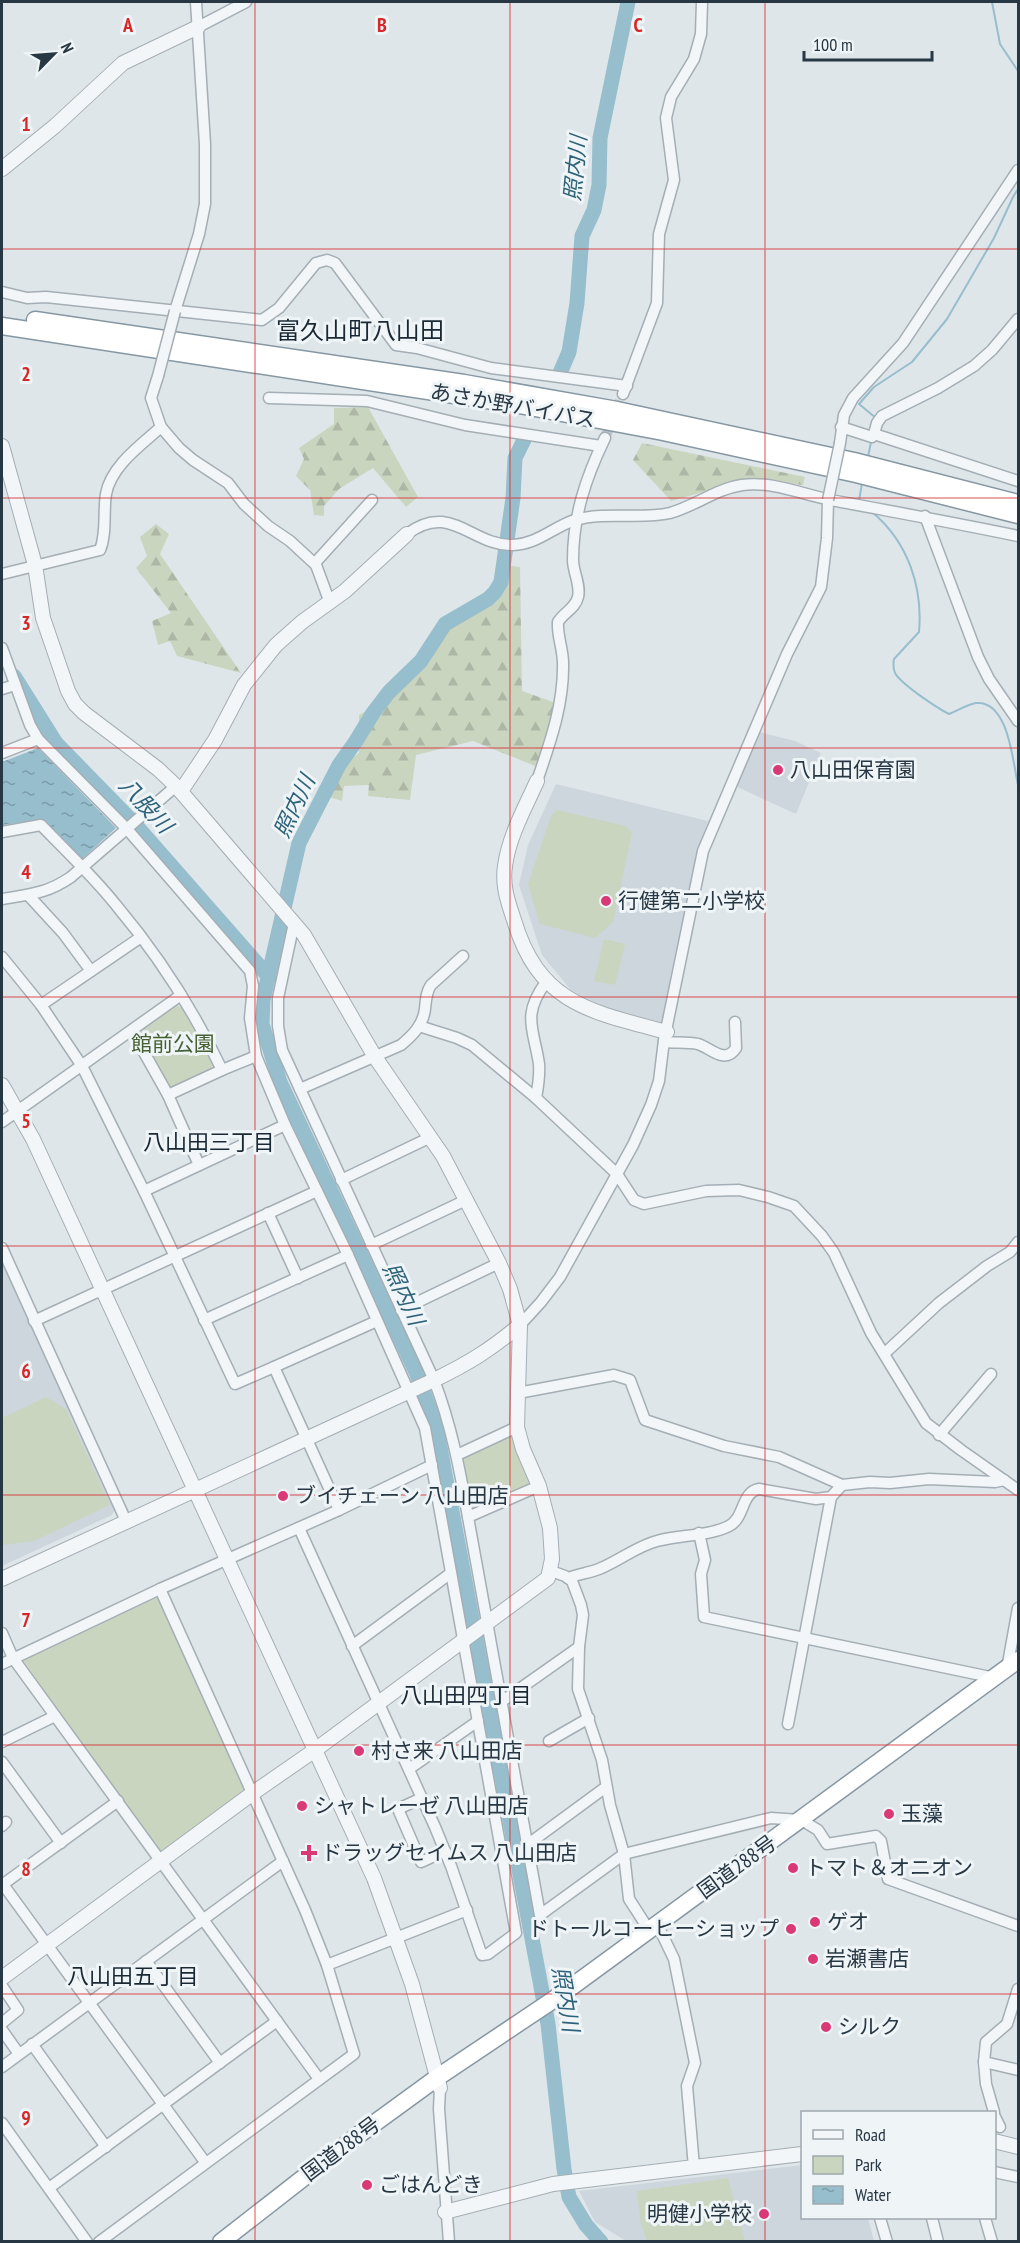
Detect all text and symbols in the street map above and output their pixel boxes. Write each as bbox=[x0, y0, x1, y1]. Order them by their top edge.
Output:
text: A bbox=[122, 12, 134, 38]
text: B bbox=[377, 12, 387, 38]
text: C bbox=[633, 12, 643, 38]
north arrow bbox=[24, 24, 84, 84]
scale bar bbox=[804, 24, 932, 62]
text: 100 m bbox=[813, 33, 853, 56]
text: N bbox=[57, 40, 78, 56]
text: 1 bbox=[21, 111, 31, 137]
water label: 照内川 bbox=[558, 132, 593, 202]
district label: 富久山町八山田 bbox=[276, 315, 444, 346]
text: 2 bbox=[21, 361, 31, 387]
street label: あさか野バイパス bbox=[428, 378, 598, 433]
text: 3 bbox=[21, 610, 31, 636]
place label: 八山田保育園 bbox=[790, 756, 916, 783]
marker: 八山田保育園 bbox=[771, 763, 785, 777]
water label: 照内川 bbox=[267, 768, 321, 842]
water label: 八股川 bbox=[113, 771, 180, 840]
text: 4 bbox=[21, 859, 31, 885]
place label: 行健第二小学校 bbox=[618, 887, 765, 914]
marker: 行健第二小学校 bbox=[599, 894, 613, 908]
park label: 館前公園 bbox=[131, 1030, 215, 1057]
text: 5 bbox=[21, 1108, 31, 1134]
district label: 八山田三丁目 bbox=[143, 1128, 275, 1156]
water label: 照内川 bbox=[377, 1258, 431, 1332]
text: 6 bbox=[21, 1358, 31, 1384]
place label: ブイチェーン 八山田店 bbox=[295, 1482, 508, 1509]
marker: ブイチェーン 八山田店 bbox=[276, 1489, 290, 1503]
text: 7 bbox=[21, 1607, 31, 1633]
district label: 八山田四丁目 bbox=[400, 1681, 532, 1709]
place label: 村さ来 八山田店 bbox=[371, 1737, 522, 1764]
marker: 村さ来 八山田店 bbox=[352, 1744, 366, 1758]
place label: シャトレーゼ 八山田店 bbox=[314, 1792, 528, 1819]
marker: シャトレーゼ 八山田店 bbox=[295, 1799, 309, 1813]
place label: 玉藻 bbox=[901, 1800, 943, 1827]
marker: 玉藻 bbox=[882, 1807, 896, 1821]
street label: 国道288号 bbox=[692, 1829, 782, 1904]
place label: ドラッグセイムス 八山田店 bbox=[321, 1839, 577, 1866]
marker: ドラッグセイムス 八山田店 bbox=[302, 1846, 316, 1860]
place label: トマト＆オニオン bbox=[805, 1854, 973, 1881]
text: 8 bbox=[21, 1856, 31, 1882]
marker: トマト＆オニオン bbox=[786, 1861, 800, 1875]
place label: ゲオ bbox=[827, 1908, 869, 1935]
place label: ドトールコーヒーショップ bbox=[528, 1915, 779, 1942]
marker: ゲオ bbox=[808, 1915, 822, 1929]
marker: ドトールコーヒーショップ bbox=[784, 1922, 798, 1936]
place label: 岩瀬書店 bbox=[825, 1945, 909, 1972]
marker: 岩瀬書店 bbox=[806, 1952, 820, 1966]
district label: 八山田五丁目 bbox=[67, 1962, 199, 1990]
water label: 照内川 bbox=[546, 1964, 586, 2036]
place label: シルク bbox=[838, 2013, 901, 2040]
marker: シルク bbox=[819, 2020, 833, 2034]
text: 9 bbox=[21, 2105, 31, 2131]
street label: 国道288号 bbox=[296, 2110, 385, 2187]
legend bbox=[801, 2111, 996, 2219]
text: Road bbox=[855, 2123, 886, 2146]
text: Park bbox=[855, 2153, 882, 2176]
place label: ごはんどき bbox=[379, 2171, 483, 2198]
marker: ごはんどき bbox=[360, 2178, 374, 2192]
text: Water bbox=[855, 2183, 891, 2206]
place label: 明健小学校 bbox=[647, 2200, 752, 2227]
marker: 明健小学校 bbox=[757, 2207, 771, 2221]

